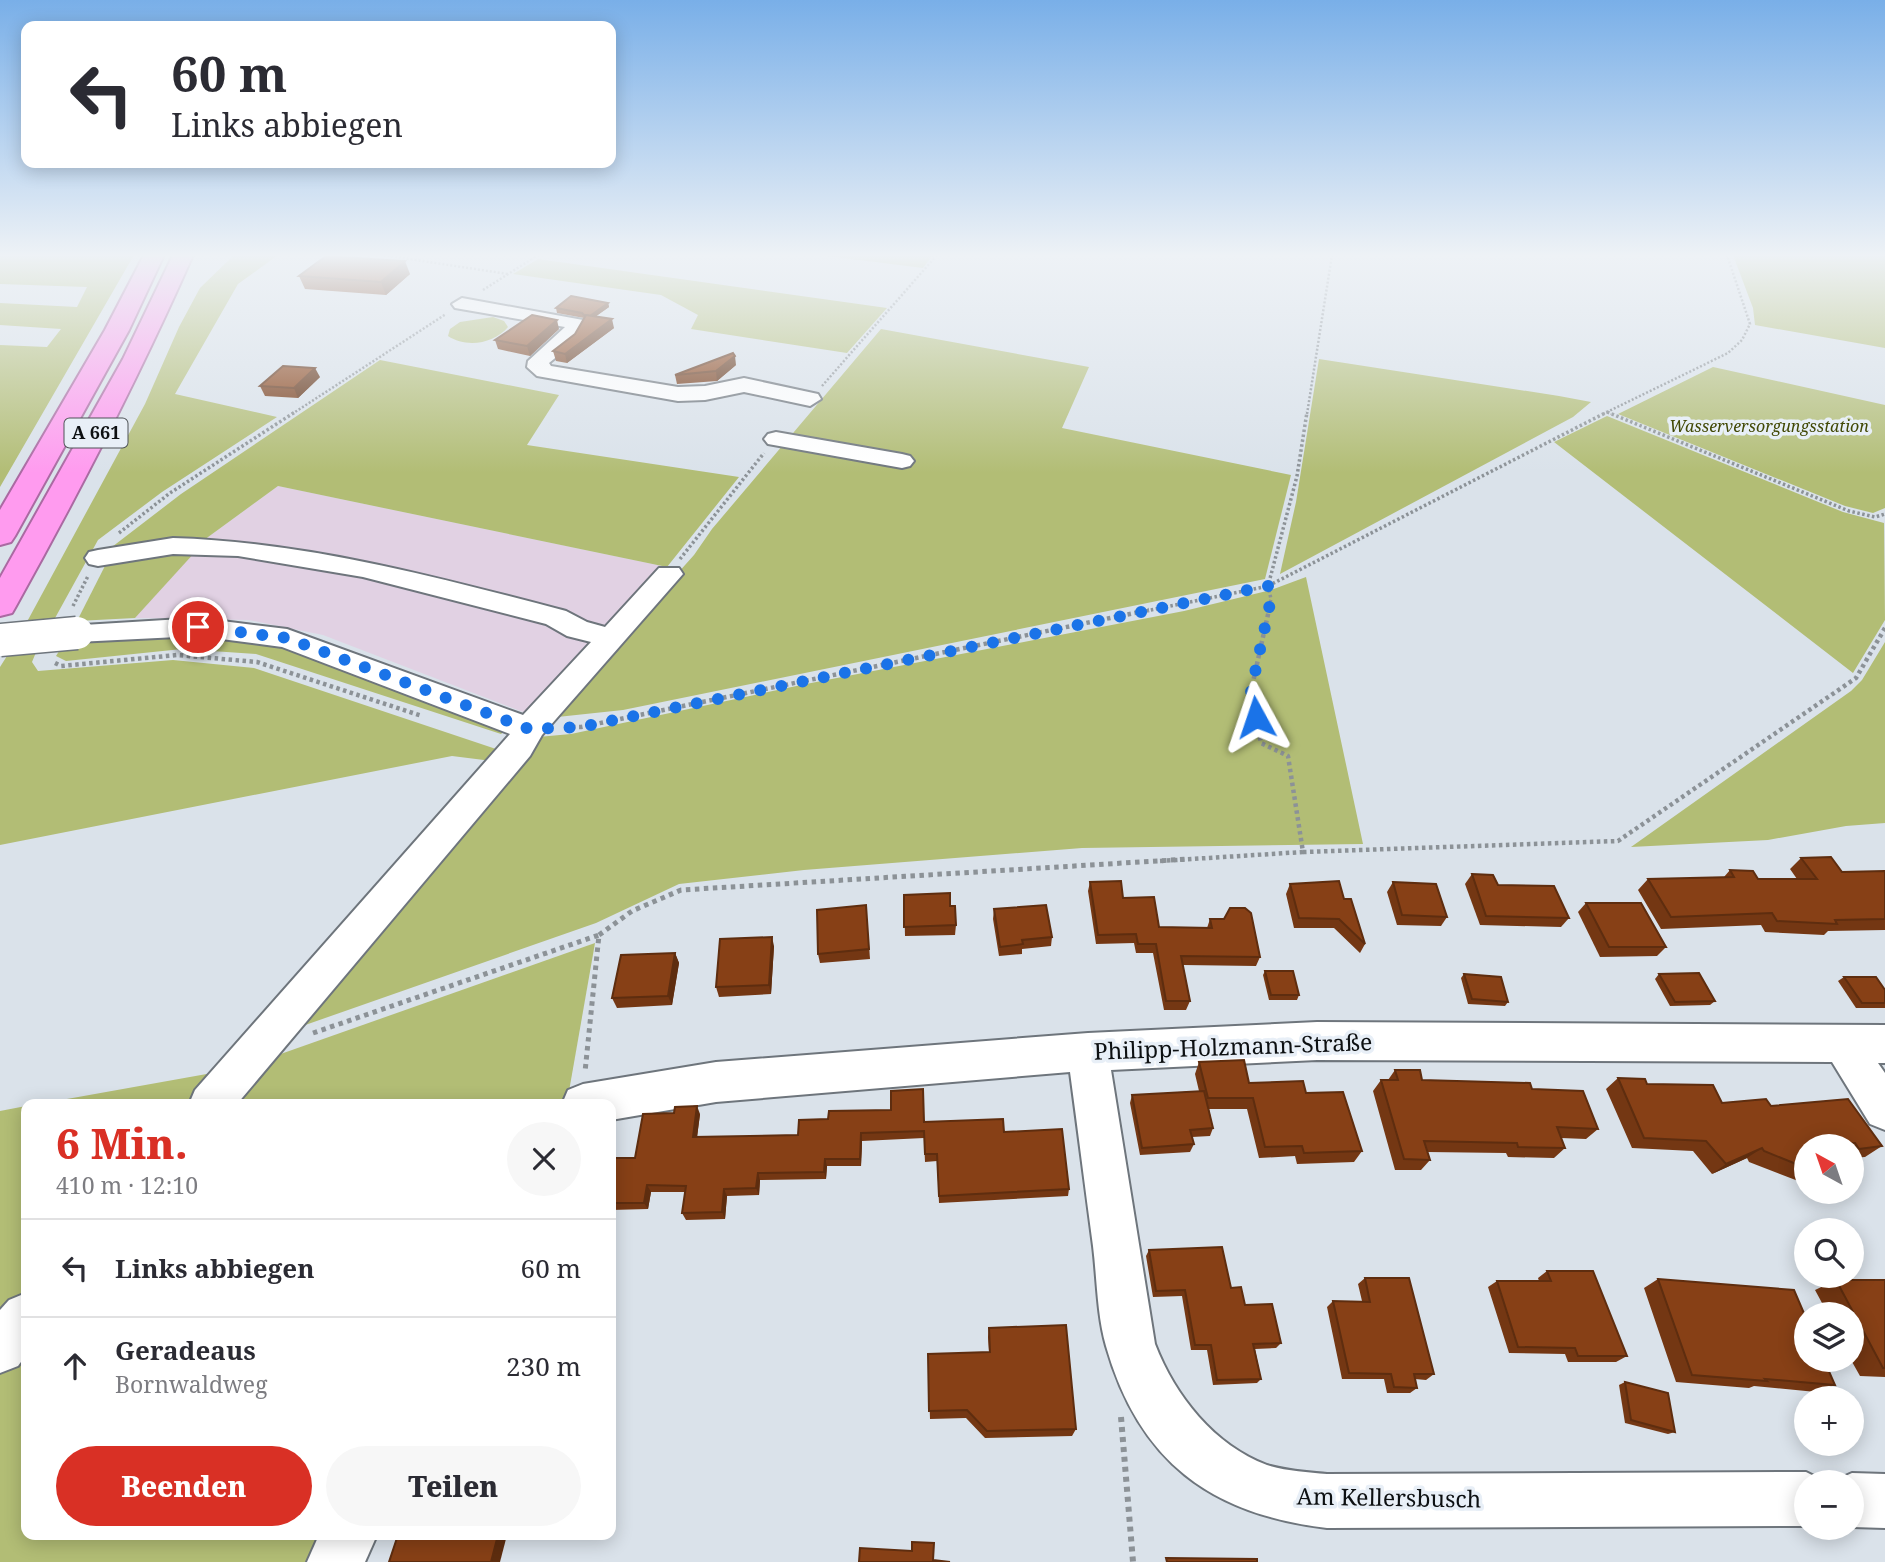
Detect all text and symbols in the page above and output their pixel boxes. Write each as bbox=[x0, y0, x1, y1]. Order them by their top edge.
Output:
text: 60 m bbox=[171, 40, 287, 106]
icon: left bbox=[56, 49, 147, 140]
text: Links abbiegen bbox=[171, 103, 403, 146]
park label: Wasserversorgungsstation bbox=[1669, 415, 1869, 437]
road number: A 661 bbox=[64, 418, 128, 447]
pin bbox=[168, 597, 228, 657]
icon: arrive bbox=[179, 608, 217, 646]
position arrow bbox=[1219, 680, 1293, 754]
street label: Philipp-Holzmann-Straße bbox=[1093, 1025, 1373, 1067]
text: 6 Min. bbox=[56, 1114, 188, 1171]
button: close bbox=[507, 1122, 581, 1196]
north arrow bbox=[1794, 1134, 1864, 1204]
map controls bbox=[1794, 1134, 1864, 1540]
text: 410 m · 12:10 bbox=[56, 1169, 198, 1201]
button: search bbox=[1794, 1218, 1864, 1288]
icon: left bbox=[56, 1249, 94, 1287]
text: Links abbiegen bbox=[115, 1250, 314, 1286]
text: 60 m bbox=[521, 1250, 581, 1286]
button: layers bbox=[1794, 1302, 1864, 1372]
text: Geradeaus bbox=[115, 1332, 256, 1368]
icon: ahead bbox=[56, 1347, 94, 1385]
text: 230 m bbox=[506, 1348, 581, 1384]
text: Bornwaldweg bbox=[115, 1368, 268, 1400]
button: + bbox=[1794, 1386, 1864, 1456]
button: Beenden bbox=[56, 1446, 312, 1526]
button: Teilen bbox=[326, 1446, 581, 1526]
button: − bbox=[1794, 1470, 1864, 1540]
street label: Am Kellersbusch bbox=[1296, 1479, 1482, 1515]

